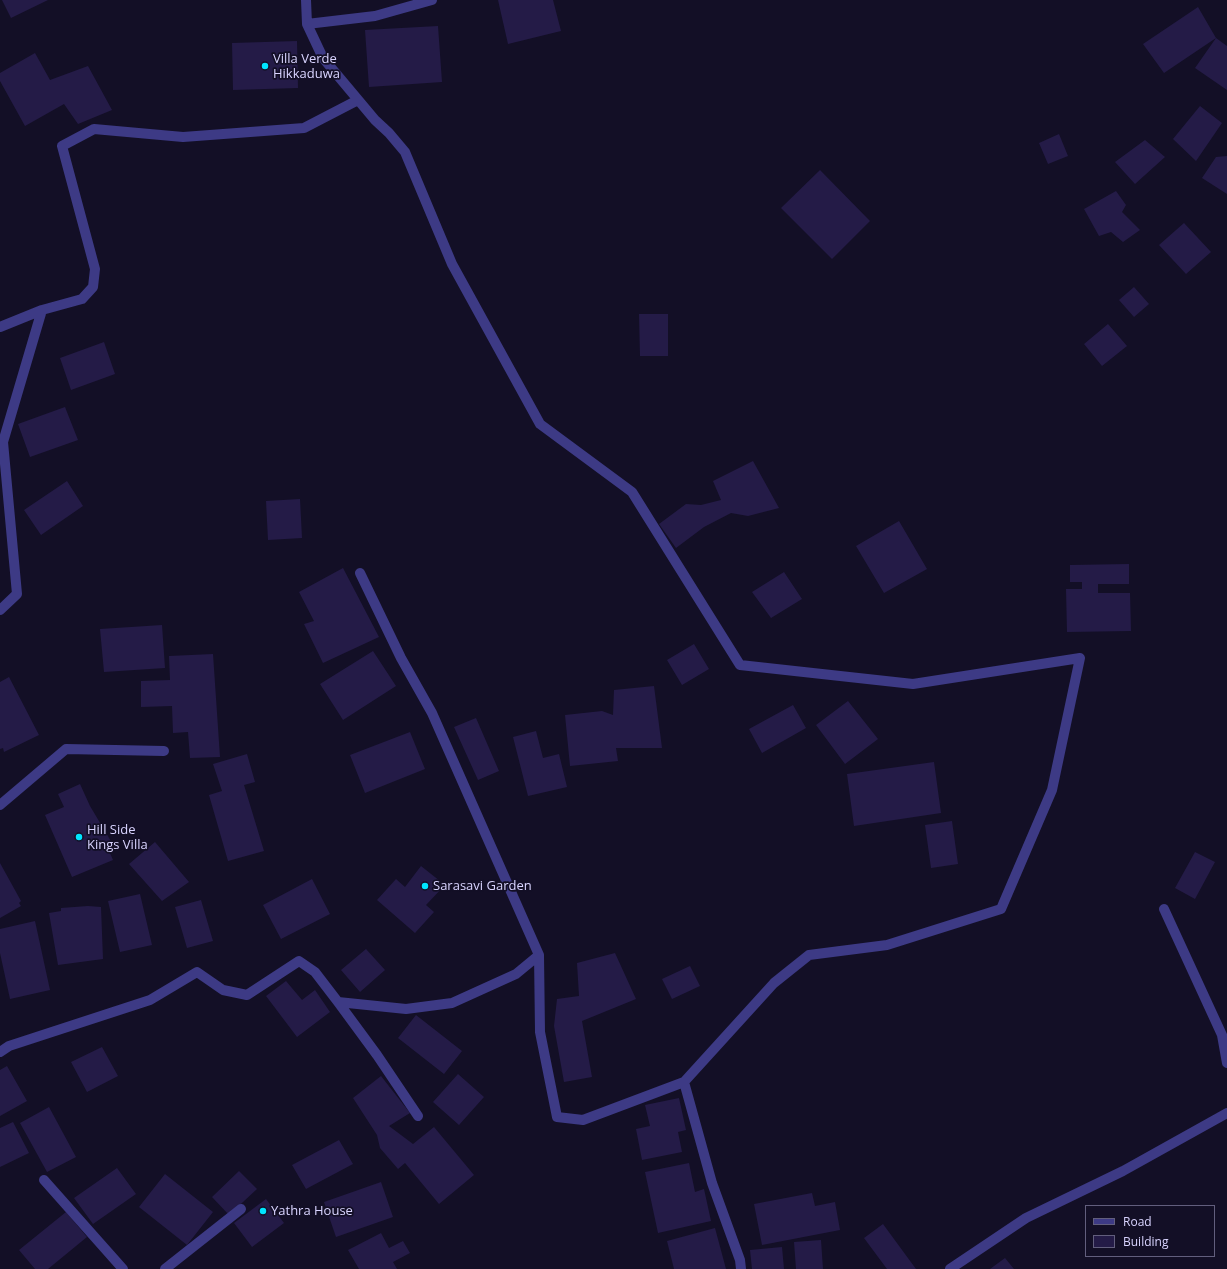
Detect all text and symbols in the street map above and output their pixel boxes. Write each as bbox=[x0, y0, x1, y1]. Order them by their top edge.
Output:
place label: Villa Verde Hikkaduwa bbox=[273, 51, 340, 82]
marker: Villa Verde Hikkaduwa bbox=[260, 61, 270, 71]
place label: Hill Side Kings Villa bbox=[87, 822, 148, 853]
marker: Hill Side Kings Villa bbox=[74, 832, 84, 842]
place label: Sarasavi Garden bbox=[433, 878, 532, 894]
marker: Sarasavi Garden bbox=[420, 881, 430, 891]
place label: Yathra House bbox=[271, 1203, 353, 1219]
legend bbox=[1085, 1205, 1215, 1257]
marker: Yathra House bbox=[258, 1206, 268, 1216]
text: Road bbox=[1123, 1213, 1152, 1230]
text: Building bbox=[1123, 1233, 1168, 1250]

